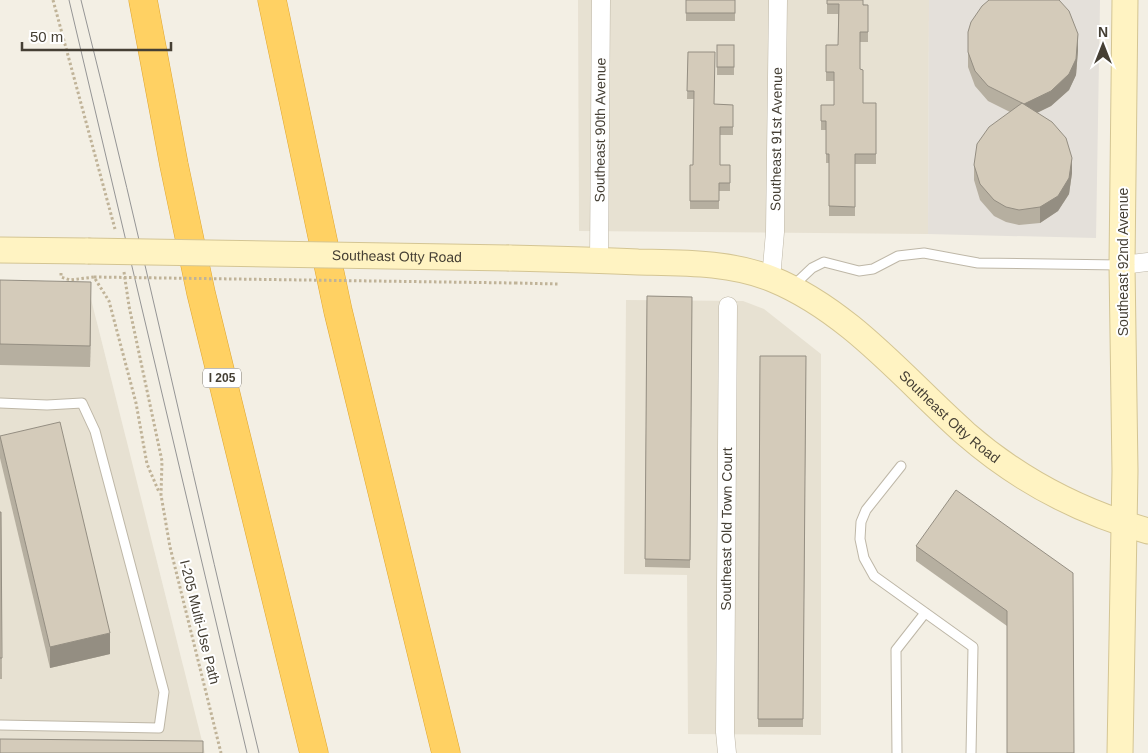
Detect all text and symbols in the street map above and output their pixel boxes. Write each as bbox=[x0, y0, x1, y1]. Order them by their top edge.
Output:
scale bar bbox=[22, 20, 171, 52]
north arrow bbox=[1078, 20, 1128, 70]
text: N bbox=[1098, 24, 1108, 40]
text: 50 m bbox=[30, 28, 63, 45]
street label: Southeast 90th Avenue bbox=[591, 57, 609, 202]
street label: Southeast 91st Avenue bbox=[767, 67, 785, 211]
street label: Southeast 92nd Avenue bbox=[1115, 188, 1131, 336]
street label: Southeast Otty Road bbox=[332, 247, 462, 265]
street label: Southeast Otty Road bbox=[896, 367, 1003, 466]
road number: I 205 bbox=[203, 368, 241, 388]
street label: Southeast Old Town Court bbox=[718, 447, 735, 611]
street label: I-205 Multi-Use Path bbox=[177, 558, 223, 686]

